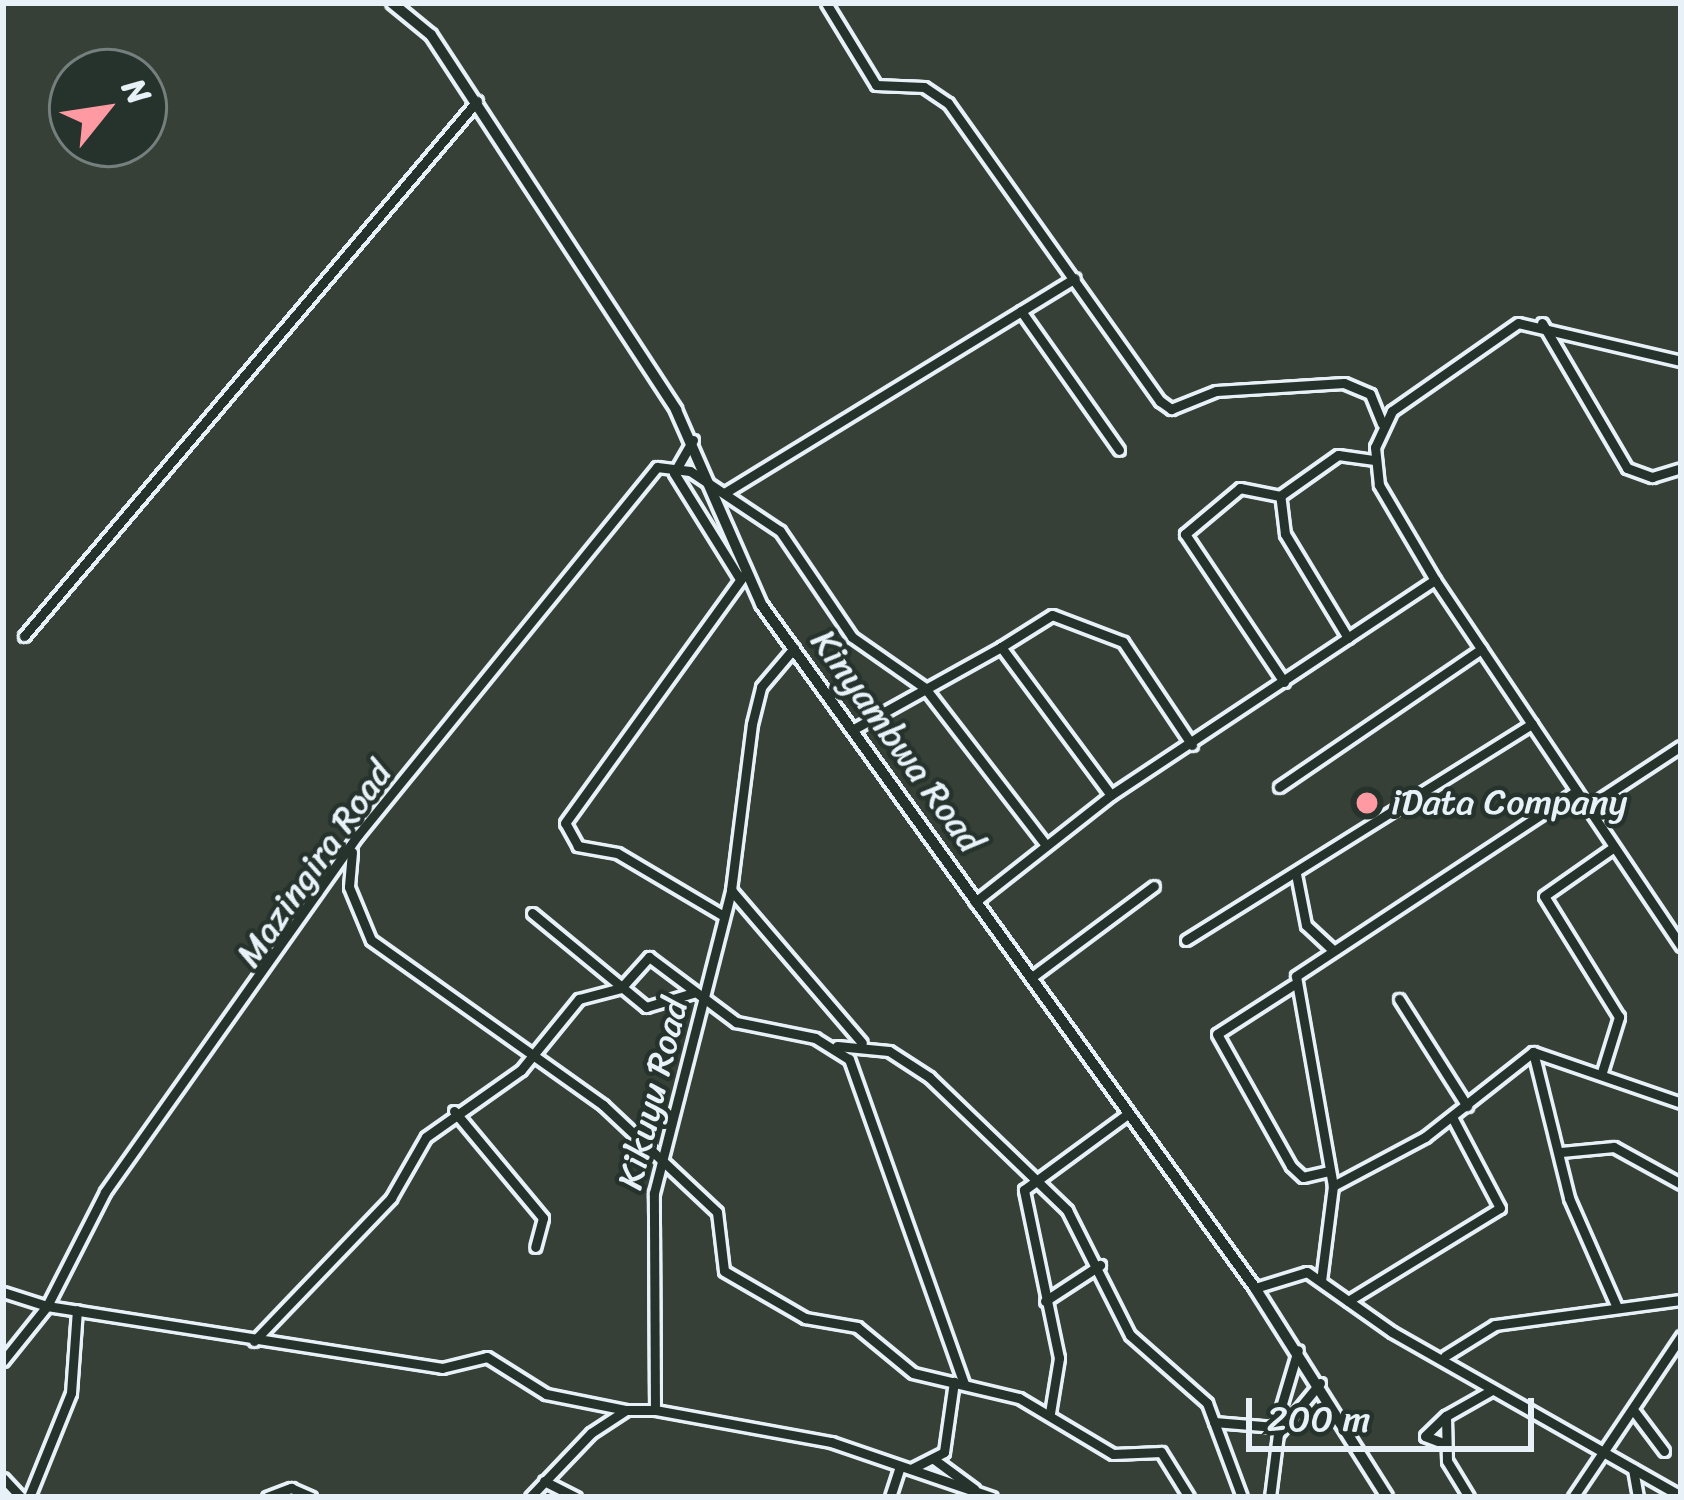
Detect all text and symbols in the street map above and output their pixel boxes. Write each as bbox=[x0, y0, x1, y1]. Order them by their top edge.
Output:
north arrow bbox=[48, 48, 168, 168]
text: N bbox=[106, 67, 167, 116]
street label: Kinyambwa Road bbox=[802, 621, 992, 861]
street label: Mazingira Road bbox=[227, 753, 401, 975]
place label: iData Company bbox=[1391, 781, 1627, 825]
marker: iData Company bbox=[1354, 790, 1380, 816]
street label: Kikuyu Road bbox=[608, 994, 698, 1194]
scale bar bbox=[1252, 1374, 1540, 1448]
text: 200 m bbox=[1267, 1387, 1370, 1451]

